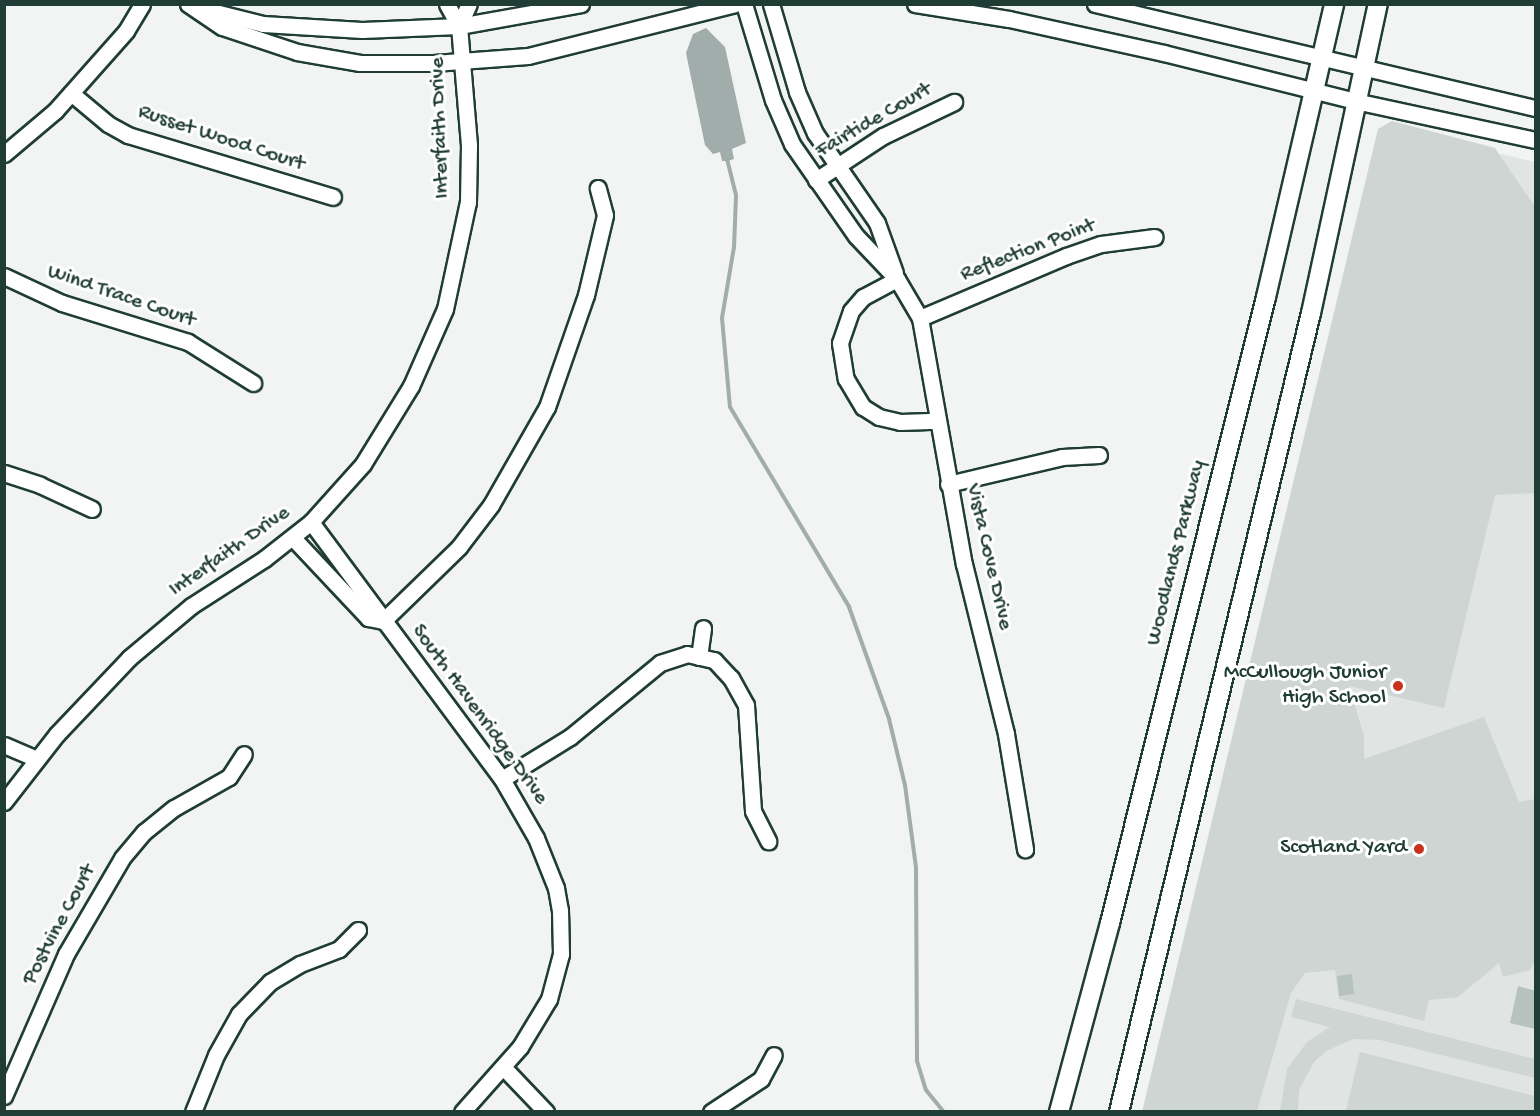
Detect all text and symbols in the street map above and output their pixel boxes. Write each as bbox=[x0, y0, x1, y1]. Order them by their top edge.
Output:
street label: Interfaith Drive bbox=[425, 57, 457, 199]
street label: Fairtide Court bbox=[811, 77, 937, 165]
street label: Russet Wood Court bbox=[134, 100, 308, 178]
street label: Reflection Point bbox=[957, 213, 1099, 289]
street label: Wind Trace Court bbox=[43, 259, 199, 335]
street label: Woodlands Parkway bbox=[1141, 458, 1213, 648]
street label: Vista Cove Drive bbox=[958, 481, 1018, 633]
street label: Interfaith Drive bbox=[164, 501, 296, 603]
street label: South Havenridge Drive bbox=[405, 620, 553, 810]
place label: McCullough Junior High School bbox=[1224, 660, 1386, 712]
marker: McCullough Junior High School bbox=[1391, 679, 1405, 693]
place label: Scotland Yard bbox=[1280, 836, 1407, 862]
marker: Scotland Yard bbox=[1412, 842, 1426, 856]
street label: Postvine Court bbox=[17, 860, 103, 990]

